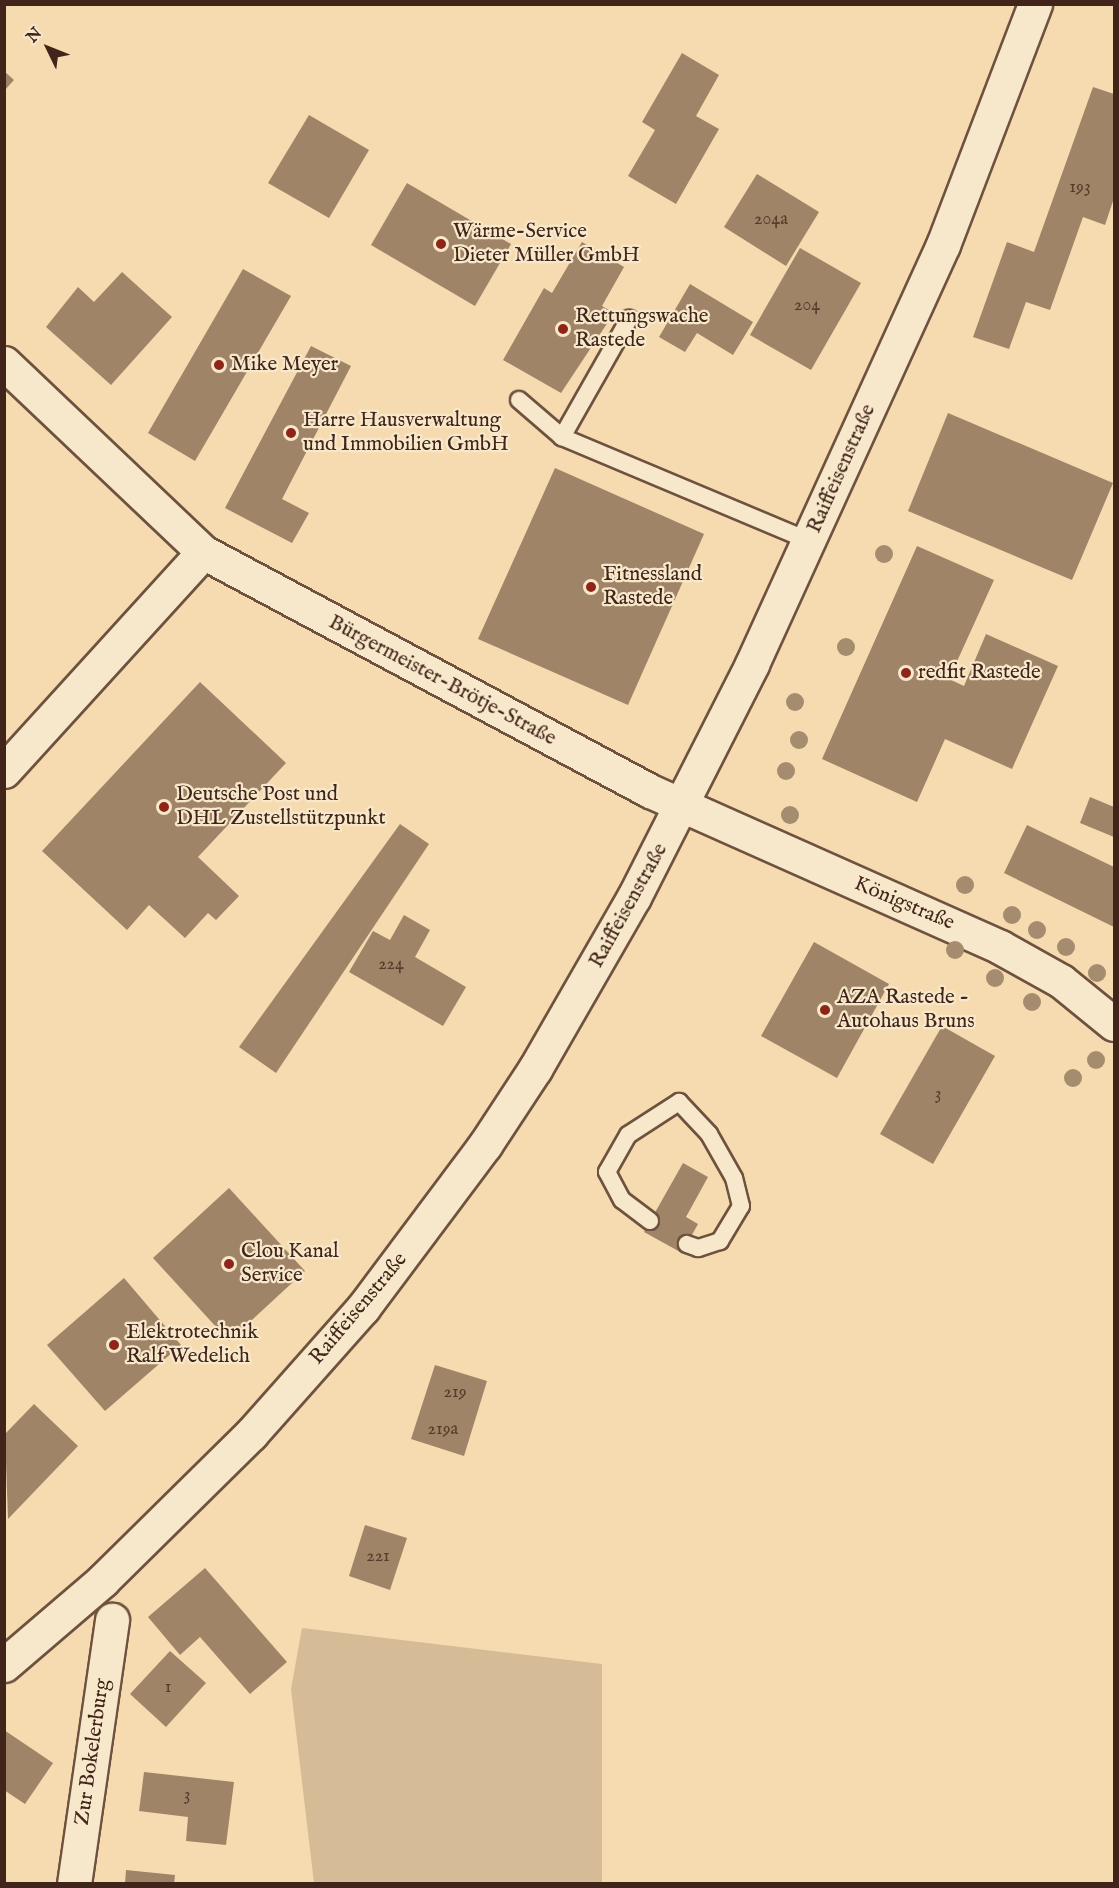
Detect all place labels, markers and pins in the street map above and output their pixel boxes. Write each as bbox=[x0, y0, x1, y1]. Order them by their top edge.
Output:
place label: Wärme-Service Dieter Müller GmbH bbox=[453, 219, 640, 269]
marker: Wärme-Service Dieter Müller GmbH bbox=[434, 237, 448, 251]
place label: Rettungswache Rastede bbox=[575, 304, 708, 354]
marker: Rettungswache Rastede bbox=[556, 322, 570, 336]
place label: Mike Meyer bbox=[231, 352, 338, 378]
marker: Mike Meyer bbox=[212, 358, 226, 372]
place label: Harre Hausverwaltung und Immobilien GmbH bbox=[303, 408, 509, 458]
marker: Harre Hausverwaltung und Immobilien GmbH bbox=[284, 426, 298, 440]
place label: Fitnessland Rastede bbox=[603, 562, 702, 612]
marker: Fitnessland Rastede bbox=[584, 580, 598, 594]
place label: redfit Rastede bbox=[918, 660, 1041, 686]
marker: redfit Rastede bbox=[899, 666, 913, 680]
place label: Deutsche Post und DHL Zustellstützpunkt bbox=[176, 782, 386, 832]
marker: Deutsche Post und DHL Zustellstützpunkt bbox=[157, 800, 171, 814]
place label: AZA Rastede - Autohaus Bruns bbox=[837, 985, 975, 1035]
marker: AZA Rastede - Autohaus Bruns bbox=[818, 1003, 832, 1017]
place label: Clou Kanal Service bbox=[241, 1239, 339, 1289]
marker: Clou Kanal Service bbox=[222, 1257, 236, 1271]
place label: Elektrotechnik Ralf Wedelich bbox=[126, 1320, 258, 1370]
marker: Elektrotechnik Ralf Wedelich bbox=[107, 1338, 121, 1352]

